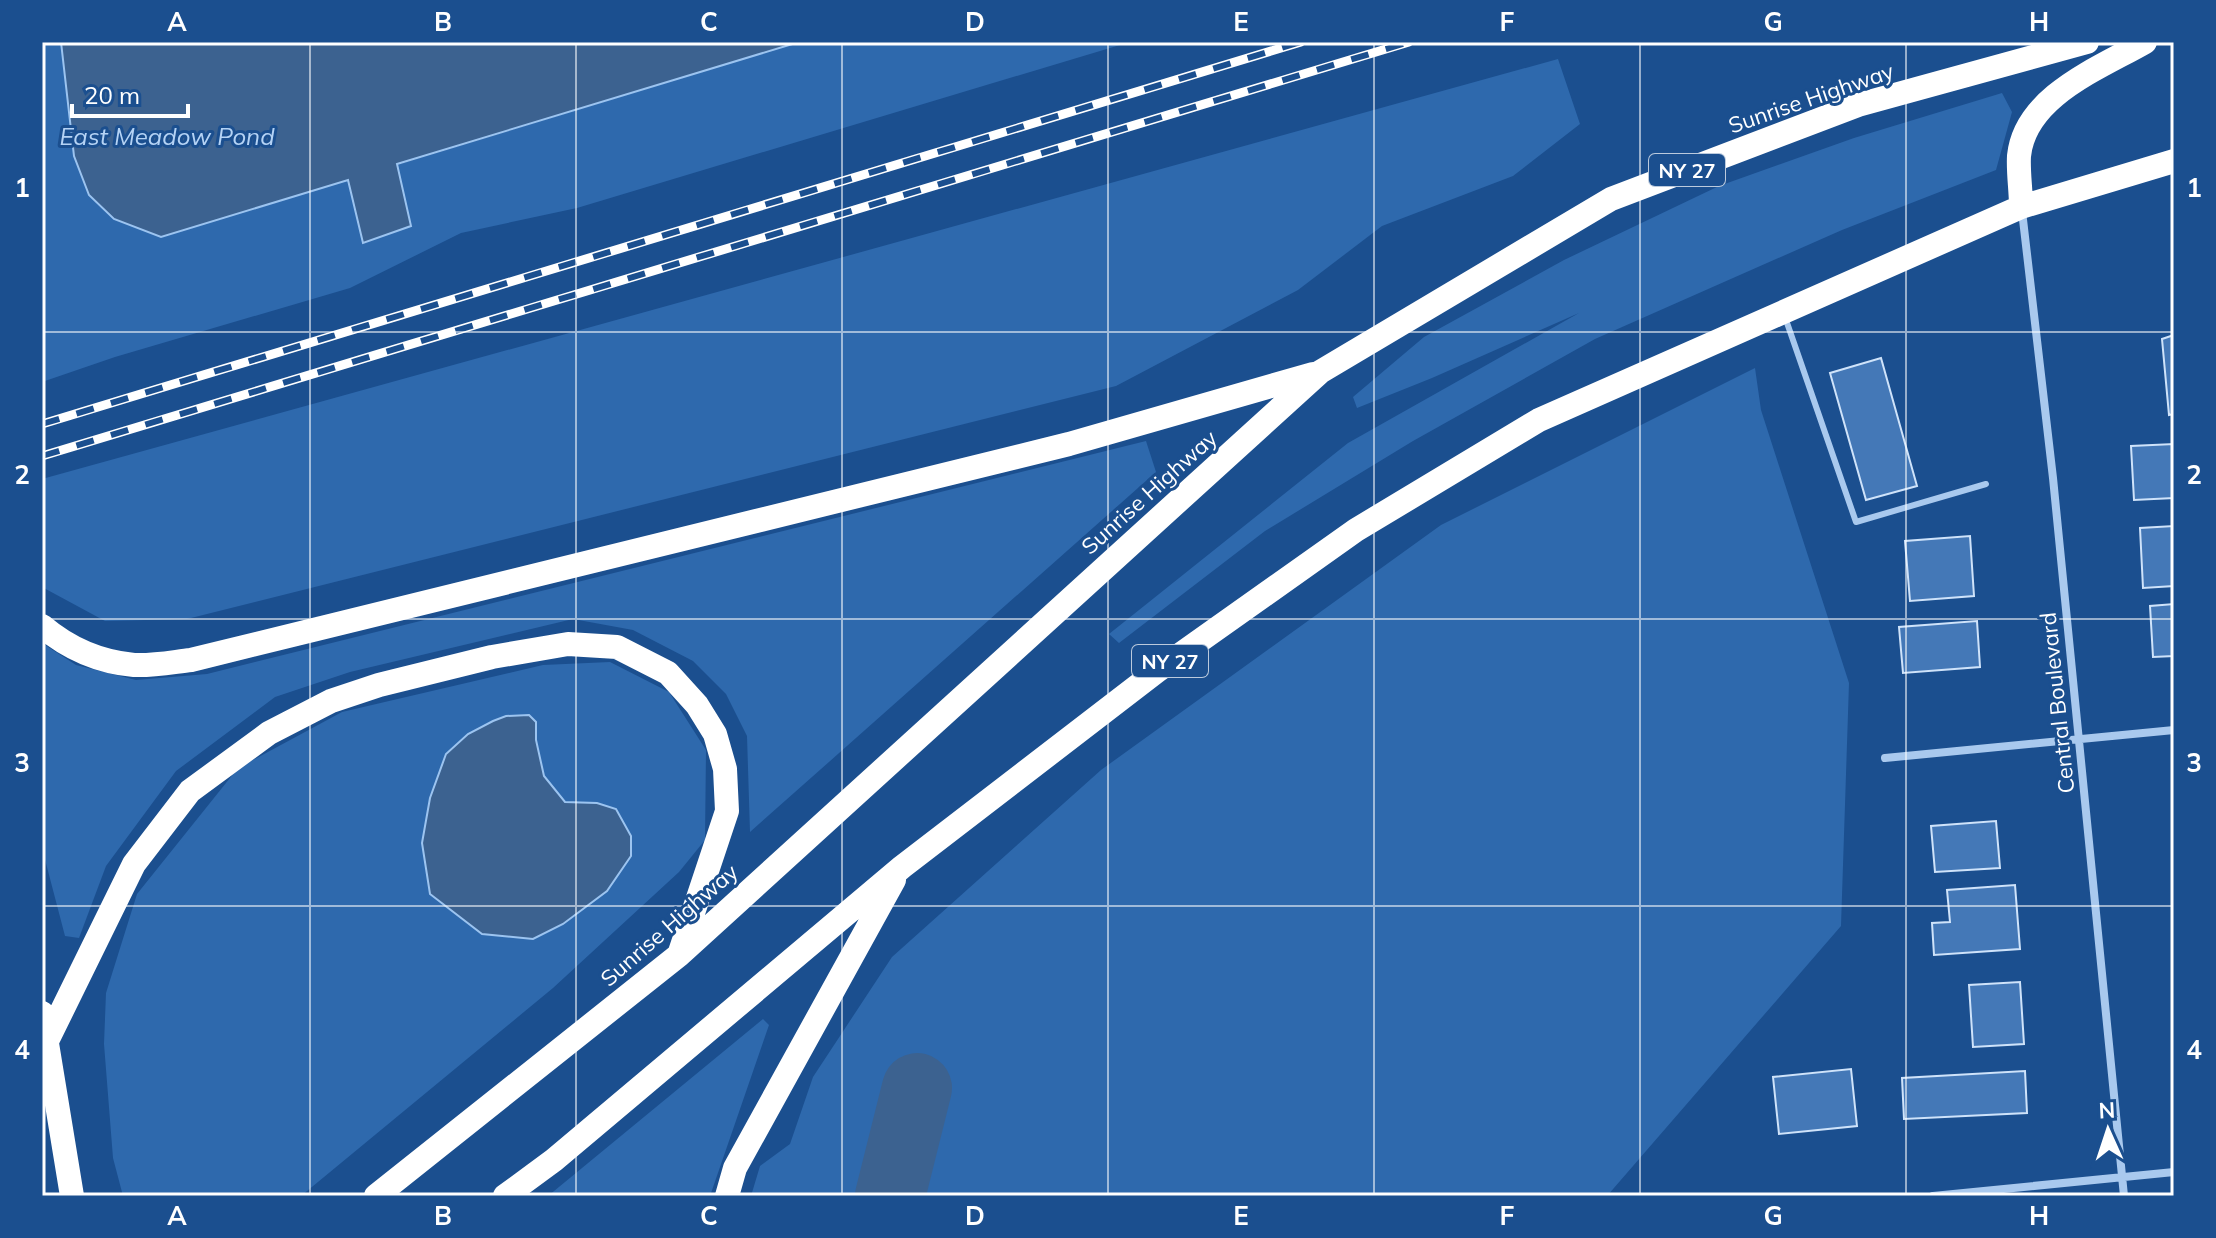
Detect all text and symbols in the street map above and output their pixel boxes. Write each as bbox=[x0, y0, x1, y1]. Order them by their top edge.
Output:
text: A bbox=[167, 5, 187, 38]
text: B bbox=[434, 5, 452, 38]
text: C bbox=[700, 5, 718, 38]
text: D bbox=[965, 5, 985, 38]
text: E bbox=[1233, 5, 1249, 38]
text: F bbox=[1500, 5, 1515, 38]
text: G bbox=[1763, 5, 1783, 38]
text: H bbox=[2029, 5, 2049, 38]
street label: Sunrise Highway bbox=[1725, 57, 1898, 139]
scale bar bbox=[72, 68, 188, 118]
text: 20 m bbox=[84, 80, 140, 110]
water label: East Meadow Pond bbox=[59, 121, 275, 151]
road number: NY 27 bbox=[1649, 154, 1725, 186]
text: 1 bbox=[14, 171, 30, 204]
text: 1 bbox=[2186, 171, 2202, 204]
street label: Sunrise Highway bbox=[1075, 424, 1223, 560]
text: 2 bbox=[14, 458, 30, 491]
text: 2 bbox=[2186, 458, 2202, 491]
street label: Central Boulevard bbox=[2034, 611, 2080, 795]
road number: NY 27 bbox=[1132, 645, 1208, 677]
text: 3 bbox=[14, 746, 30, 779]
text: 3 bbox=[2186, 746, 2202, 779]
street label: Sunrise Highway bbox=[595, 857, 744, 992]
text: 4 bbox=[14, 1033, 30, 1066]
text: 4 bbox=[2186, 1033, 2202, 1066]
north arrow bbox=[2068, 1090, 2148, 1170]
text: N bbox=[2098, 1096, 2116, 1124]
text: A bbox=[167, 1199, 187, 1232]
text: B bbox=[434, 1199, 452, 1232]
text: C bbox=[700, 1199, 718, 1232]
text: D bbox=[965, 1199, 985, 1232]
text: E bbox=[1233, 1199, 1249, 1232]
text: F bbox=[1500, 1199, 1515, 1232]
text: G bbox=[1763, 1199, 1783, 1232]
text: H bbox=[2029, 1199, 2049, 1232]

